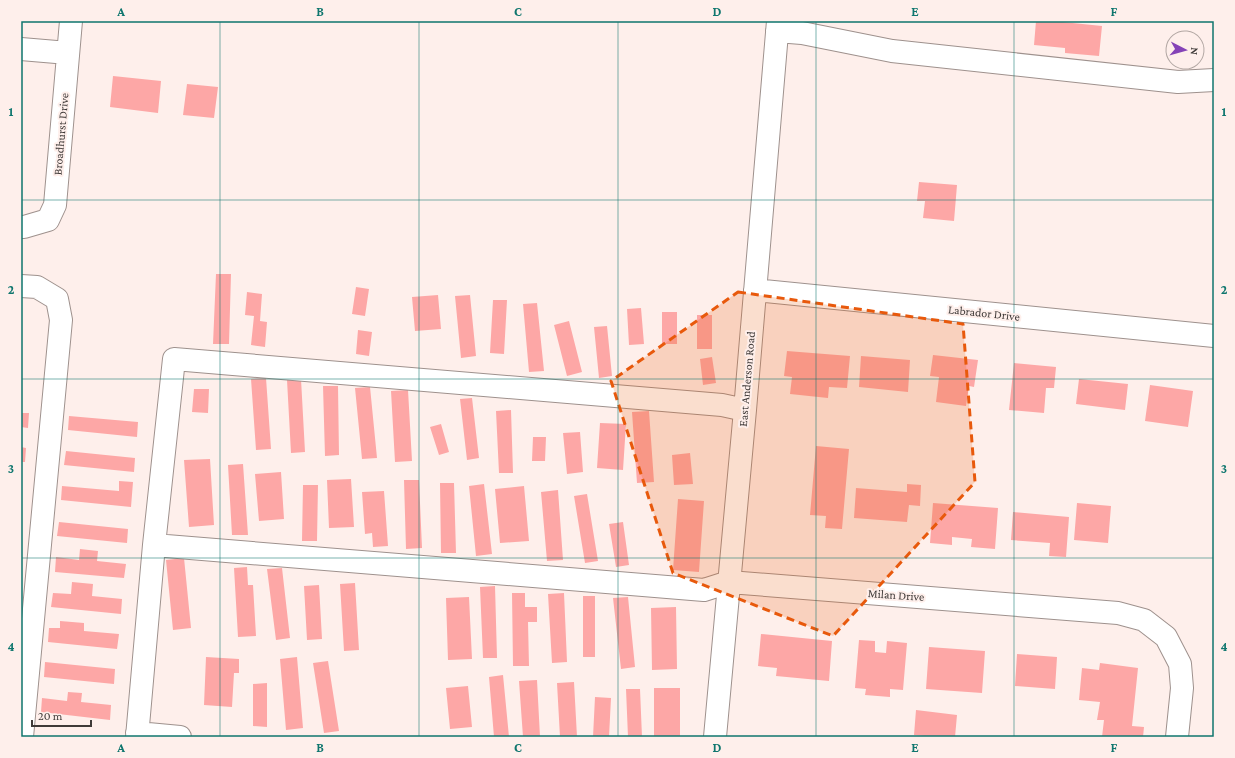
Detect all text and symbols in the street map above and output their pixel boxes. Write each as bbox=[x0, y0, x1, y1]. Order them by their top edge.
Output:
text: A bbox=[116, 4, 125, 19]
text: B bbox=[316, 4, 324, 19]
text: C bbox=[514, 4, 522, 19]
text: D bbox=[713, 4, 722, 19]
text: E bbox=[911, 4, 919, 19]
text: F bbox=[1111, 4, 1118, 19]
north arrow bbox=[1165, 30, 1205, 70]
text: N bbox=[1189, 47, 1201, 56]
street label: Broadhurst Drive bbox=[50, 92, 72, 176]
text: 1 bbox=[9, 104, 14, 119]
text: 1 bbox=[1222, 104, 1227, 119]
text: 2 bbox=[8, 282, 15, 297]
text: 2 bbox=[1221, 282, 1228, 297]
street label: Labrador Drive bbox=[947, 302, 1021, 324]
street label: East Anderson Road bbox=[736, 330, 758, 427]
text: 3 bbox=[8, 461, 14, 476]
text: 3 bbox=[1221, 461, 1227, 476]
street label: Milan Drive bbox=[867, 586, 925, 604]
text: 4 bbox=[7, 639, 15, 654]
text: 4 bbox=[1220, 639, 1228, 654]
scale bar bbox=[32, 702, 91, 728]
text: 20 m bbox=[38, 709, 63, 723]
text: A bbox=[116, 740, 125, 755]
text: B bbox=[316, 740, 324, 755]
text: C bbox=[514, 740, 522, 755]
text: D bbox=[713, 740, 722, 755]
text: E bbox=[911, 740, 919, 755]
text: F bbox=[1111, 740, 1118, 755]

